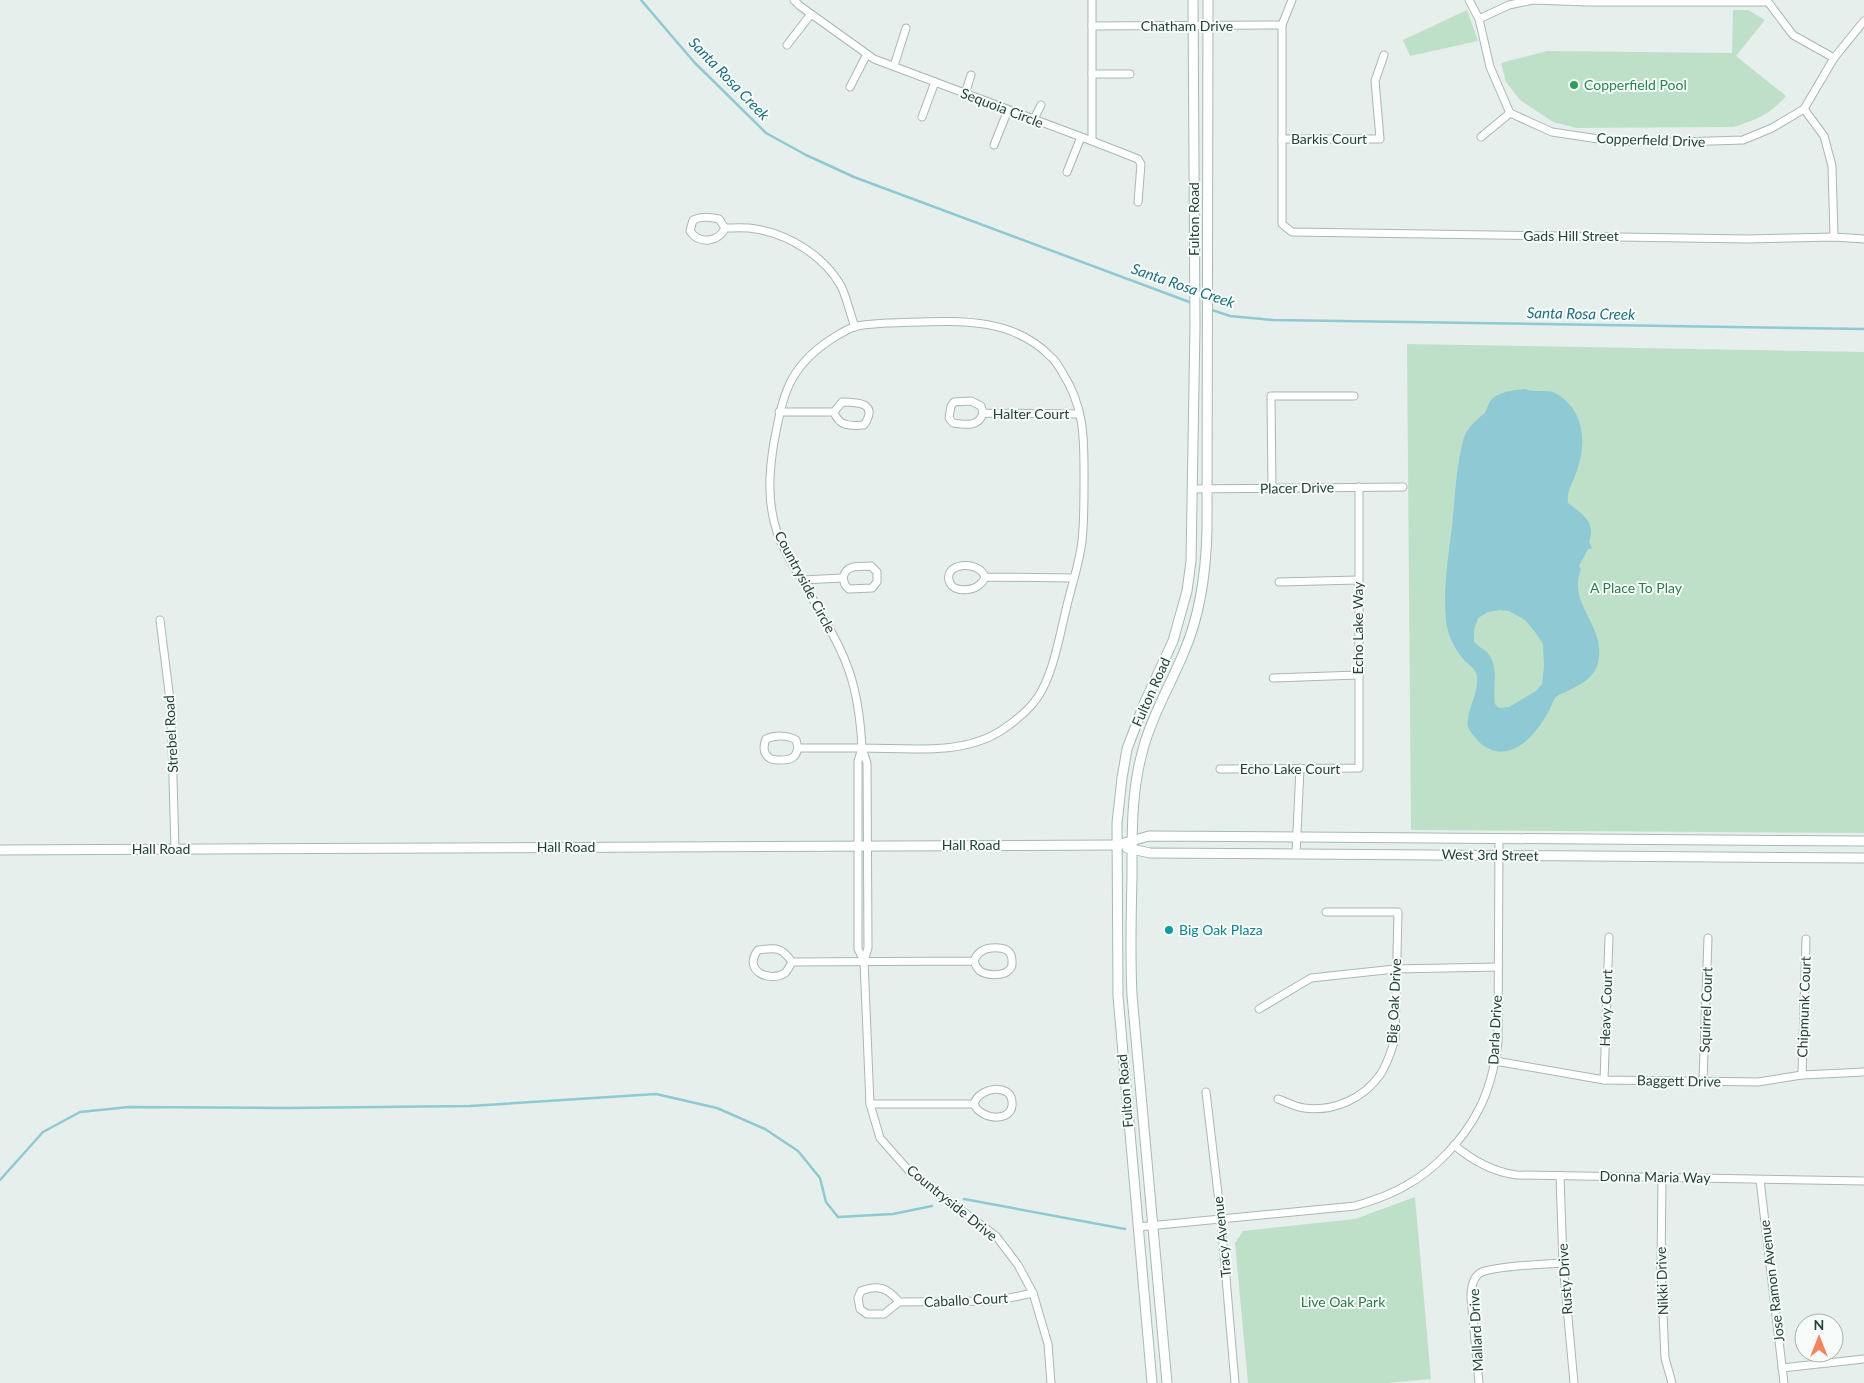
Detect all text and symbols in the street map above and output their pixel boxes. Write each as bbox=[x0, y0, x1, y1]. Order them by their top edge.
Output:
street label: Chatham Drive bbox=[1141, 17, 1233, 34]
water label: Santa Rosa Creek bbox=[686, 33, 774, 124]
place label: Copperfield Pool bbox=[1584, 76, 1687, 93]
marker: Copperfield Pool bbox=[1568, 79, 1580, 91]
street label: Sequoia Circle bbox=[958, 84, 1046, 131]
street label: Copperfield Drive bbox=[1596, 129, 1706, 150]
street label: Barkis Court bbox=[1291, 130, 1367, 147]
street label: Fulton Road bbox=[1185, 182, 1202, 256]
street label: Gads Hill Street bbox=[1523, 227, 1619, 244]
water label: Santa Rosa Creek bbox=[1129, 259, 1238, 311]
water label: Santa Rosa Creek bbox=[1527, 303, 1636, 323]
street label: Halter Court bbox=[993, 405, 1069, 422]
street label: Placer Drive bbox=[1260, 478, 1334, 497]
street label: Countryside Circle bbox=[771, 528, 839, 636]
park label: A Place To Play bbox=[1590, 579, 1683, 596]
street label: Echo Lake Way bbox=[1349, 581, 1366, 675]
street label: Fulton Road bbox=[1128, 655, 1173, 729]
street label: Strebel Road bbox=[160, 695, 181, 773]
street label: Echo Lake Court bbox=[1240, 760, 1340, 777]
street label: Hall Road bbox=[942, 836, 1000, 853]
street label: Hall Road bbox=[537, 838, 595, 855]
street label: Hall Road bbox=[132, 840, 190, 857]
street label: West 3rd Street bbox=[1441, 845, 1539, 864]
place label: Big Oak Plaza bbox=[1179, 921, 1263, 938]
marker: Big Oak Plaza bbox=[1163, 924, 1175, 936]
street label: Chipmunk Court bbox=[1793, 956, 1814, 1058]
street label: Big Oak Drive bbox=[1383, 958, 1404, 1044]
street label: Squirrel Court bbox=[1696, 967, 1715, 1053]
street label: Heavy Court bbox=[1596, 969, 1615, 1047]
street label: Darla Drive bbox=[1484, 995, 1505, 1065]
street label: Fulton Road bbox=[1113, 1054, 1136, 1129]
street label: Baggett Drive bbox=[1637, 1071, 1721, 1090]
street label: Countryside Drive bbox=[904, 1161, 1001, 1244]
street label: Donna Maria Way bbox=[1599, 1167, 1711, 1186]
street label: Tracy Avenue bbox=[1209, 1196, 1234, 1279]
street label: Jose Ramon Avenue bbox=[1756, 1219, 1787, 1343]
street label: Rusty Drive bbox=[1554, 1243, 1575, 1315]
street label: Nikki Drive bbox=[1652, 1246, 1671, 1316]
street label: Mallard Drive bbox=[1465, 1288, 1486, 1372]
street label: Caballo Court bbox=[923, 1289, 1009, 1310]
park label: Live Oak Park bbox=[1301, 1293, 1386, 1310]
north arrow bbox=[1794, 1313, 1844, 1363]
text: N bbox=[1814, 1316, 1824, 1333]

